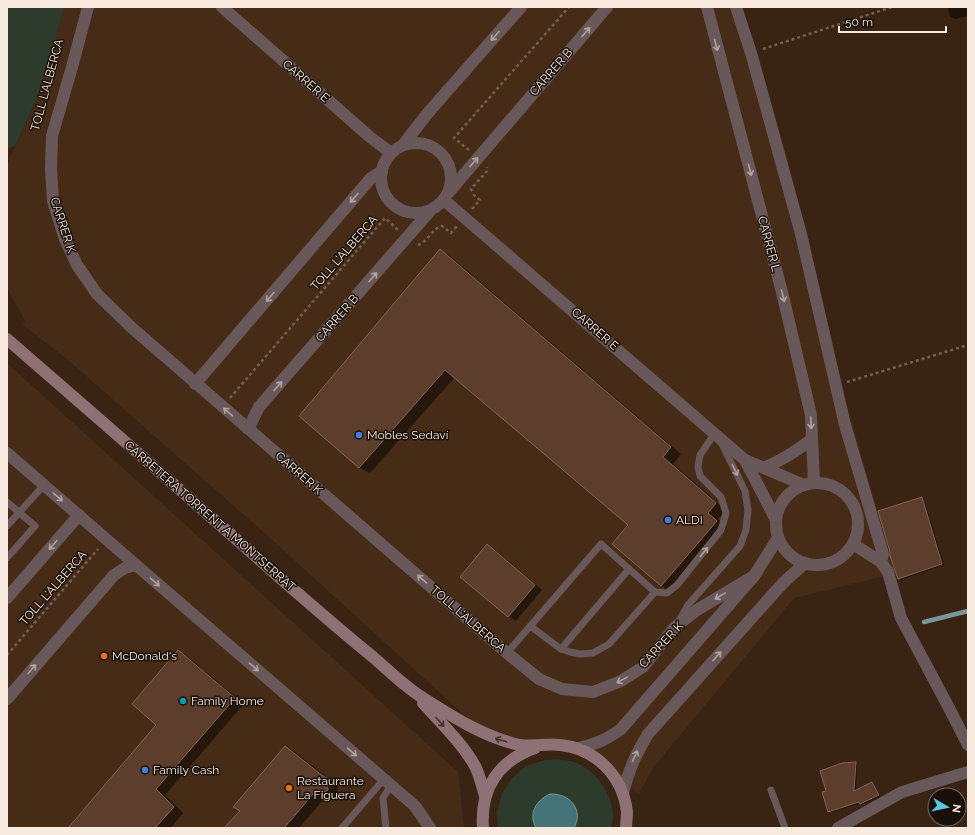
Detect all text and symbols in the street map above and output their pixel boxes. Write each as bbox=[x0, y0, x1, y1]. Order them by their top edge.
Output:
scale bar bbox=[839, 8, 946, 34]
text: 50 m bbox=[845, 15, 873, 29]
one-way arrow bbox=[581, 27, 590, 37]
one-way arrow bbox=[491, 31, 500, 42]
street label: TOLL L'ALBERCA bbox=[28, 37, 66, 133]
one-way arrow bbox=[713, 38, 721, 51]
street label: CARRER B bbox=[527, 45, 575, 99]
street label: CARRER E bbox=[280, 57, 332, 105]
one-way arrow bbox=[469, 157, 478, 168]
one-way arrow bbox=[747, 164, 754, 177]
one-way arrow bbox=[350, 193, 359, 203]
street label: CARRER K bbox=[47, 195, 79, 255]
street label: TOLL L'ALBERCA bbox=[308, 213, 380, 293]
street label: CARRER L bbox=[755, 215, 783, 273]
one-way arrow bbox=[368, 272, 377, 283]
one-way arrow bbox=[779, 289, 787, 302]
one-way arrow bbox=[265, 291, 274, 302]
street label: CARRER B bbox=[313, 291, 361, 345]
street label: CARRER E bbox=[569, 305, 621, 353]
one-way arrow bbox=[273, 380, 282, 391]
one-way arrow bbox=[223, 407, 233, 416]
one-way arrow bbox=[808, 416, 815, 429]
place label: Mobles Sedaví bbox=[367, 428, 449, 442]
marker: Mobles Sedaví bbox=[354, 430, 364, 440]
street label: CARRETERA TORRENT A MONTSERRAT bbox=[122, 438, 299, 594]
street label: CARRER K bbox=[273, 449, 326, 497]
one-way arrow bbox=[732, 464, 739, 476]
one-way arrow bbox=[52, 492, 63, 501]
place label: ALDI bbox=[676, 513, 703, 527]
marker: ALDI bbox=[663, 515, 673, 525]
one-way arrow bbox=[49, 539, 58, 550]
one-way arrow bbox=[699, 546, 708, 557]
street label: TOLL L'ALBERCA bbox=[17, 548, 89, 628]
one-way arrow bbox=[417, 575, 427, 584]
one-way arrow bbox=[150, 578, 161, 587]
street label: TOLL L'ALBERCA bbox=[428, 583, 508, 655]
one-way arrow bbox=[714, 593, 726, 601]
street label: CARRER K bbox=[636, 619, 686, 671]
place label: McDonald's bbox=[112, 649, 177, 663]
marker: McDonald's bbox=[99, 651, 109, 661]
one-way arrow bbox=[713, 651, 722, 661]
one-way arrow bbox=[248, 663, 259, 672]
one-way arrow bbox=[28, 664, 37, 675]
one-way arrow bbox=[616, 676, 628, 684]
place label: Family Home bbox=[191, 694, 264, 708]
marker: Family Home bbox=[178, 696, 188, 706]
one-way arrow bbox=[436, 717, 445, 728]
one-way arrow bbox=[495, 736, 508, 743]
one-way arrow bbox=[347, 747, 358, 756]
one-way arrow bbox=[632, 751, 639, 763]
place label: Family Cash bbox=[153, 763, 219, 777]
marker: Family Cash bbox=[140, 765, 150, 775]
place label: Restaurante La Figuera bbox=[297, 774, 364, 802]
marker: Restaurante La Figuera bbox=[284, 783, 294, 793]
north arrow bbox=[927, 787, 967, 827]
text: N bbox=[949, 803, 963, 814]

